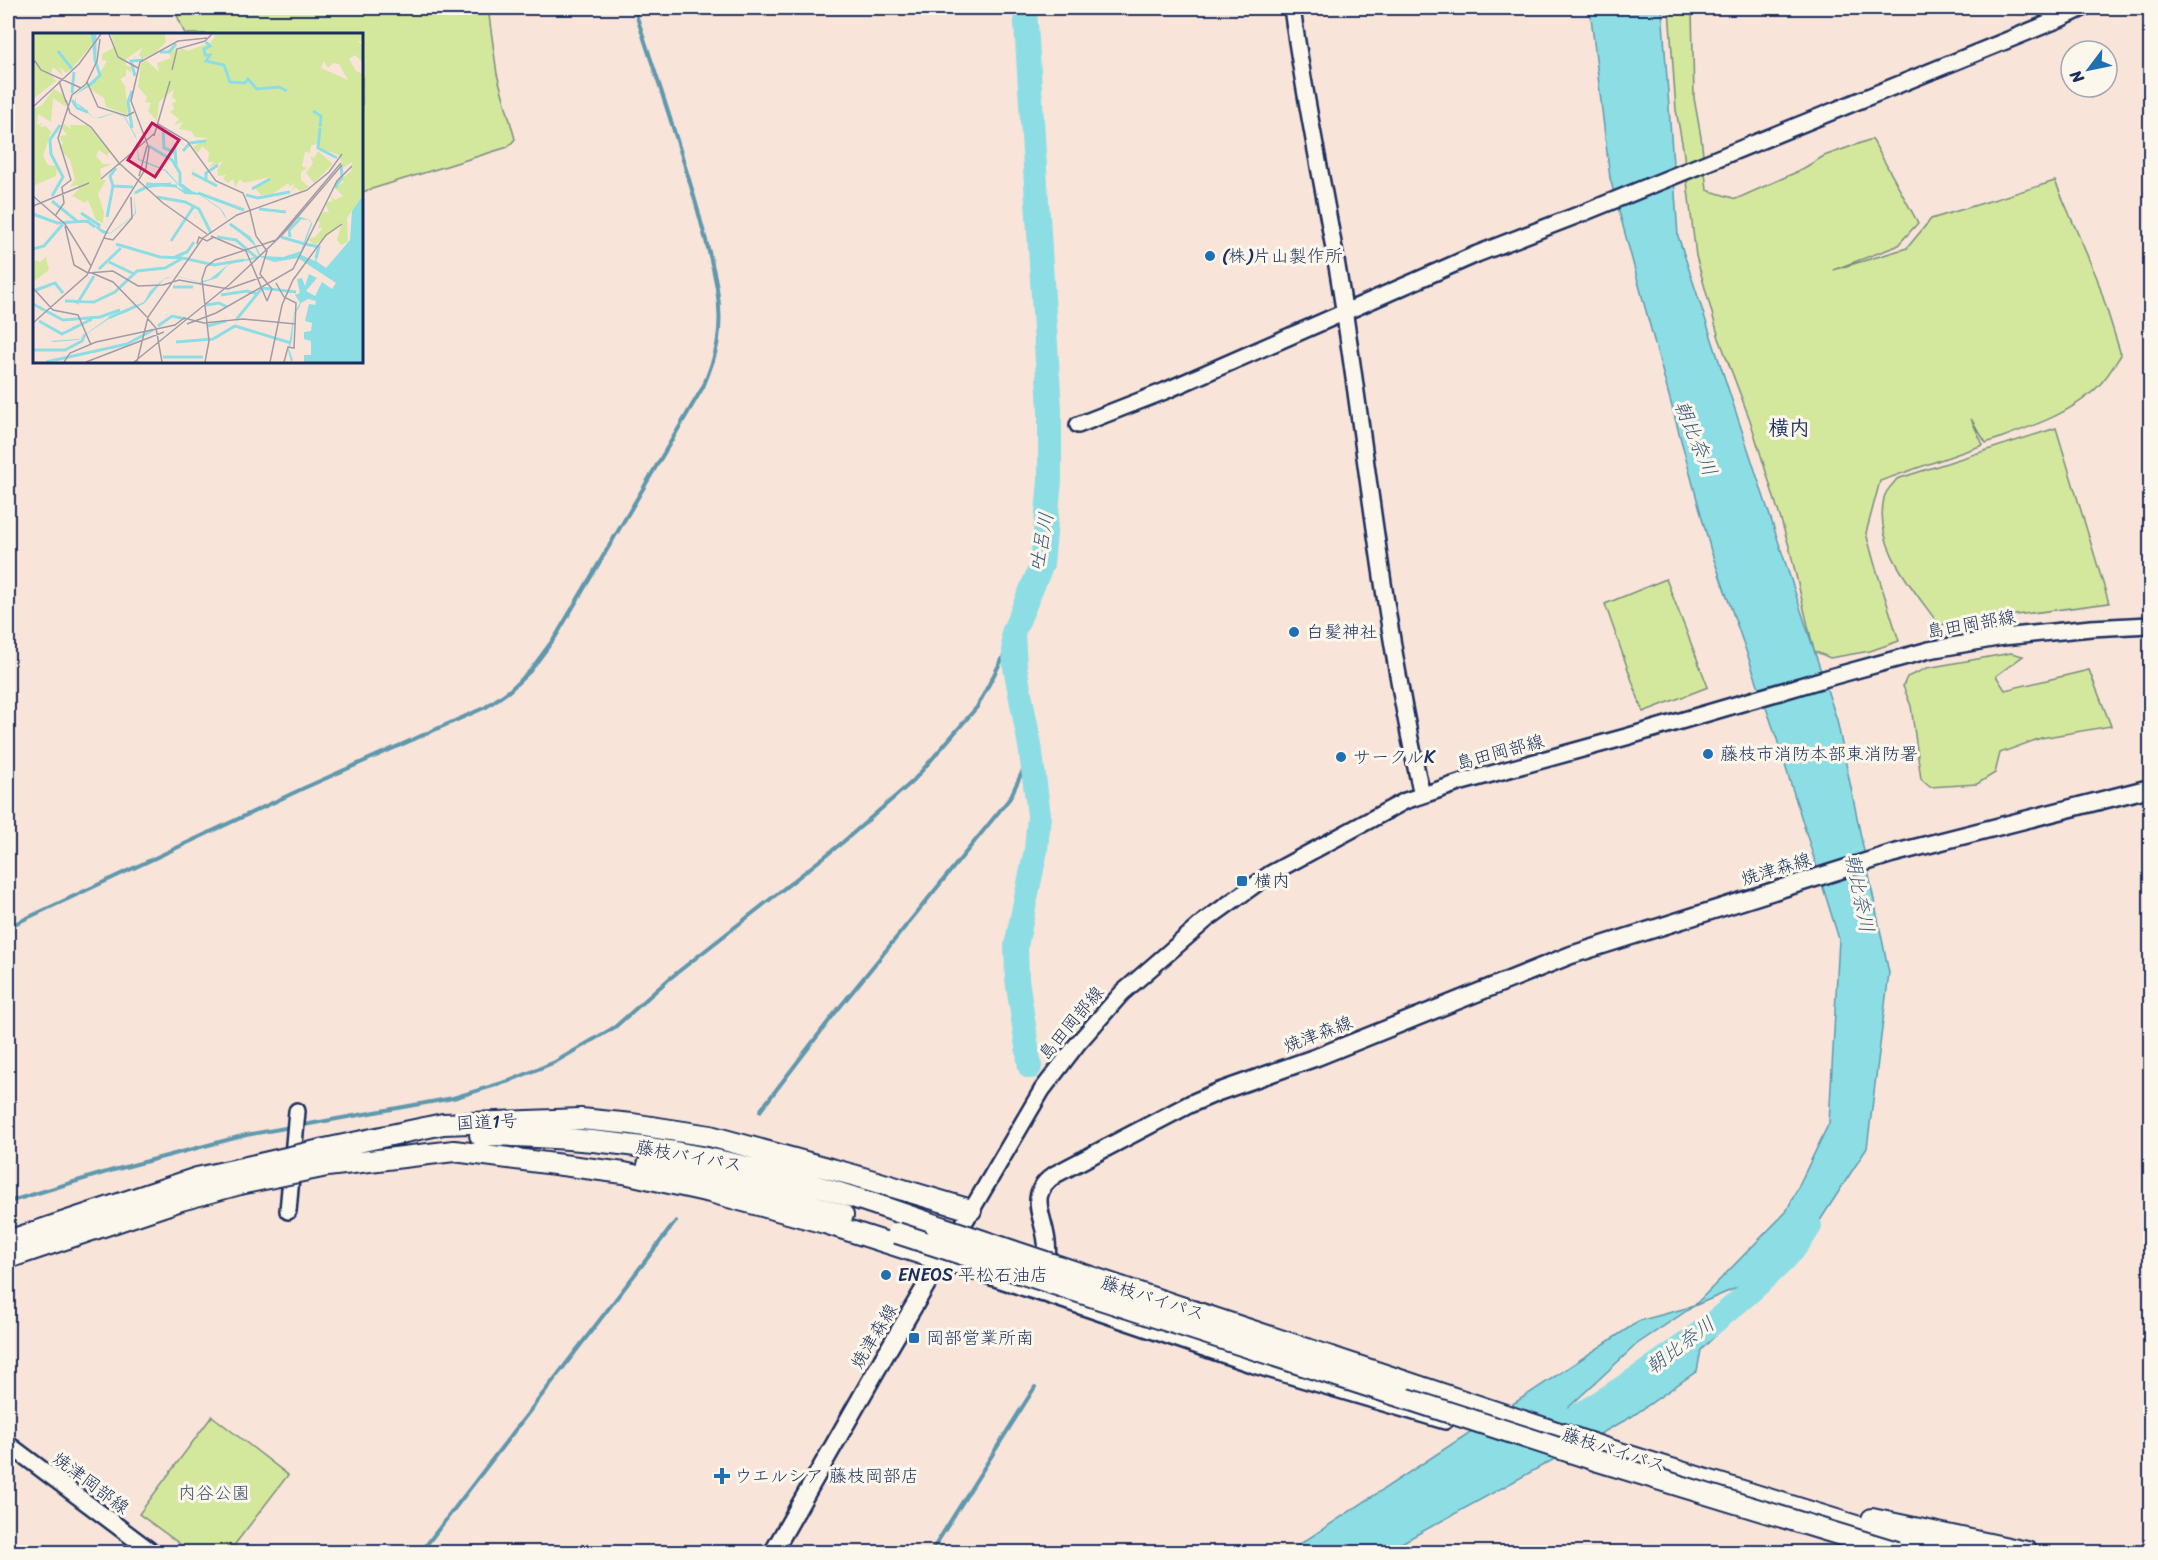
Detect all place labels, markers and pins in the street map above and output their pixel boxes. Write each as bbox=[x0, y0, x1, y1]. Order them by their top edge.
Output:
place label: (株)片山製作所 bbox=[1222, 240, 1343, 272]
marker: (株)片山製作所 bbox=[1203, 249, 1217, 263]
place label: 白髪神社 bbox=[1306, 616, 1378, 648]
marker: 白髪神社 bbox=[1287, 625, 1301, 639]
place label: 藤枝市消防本部東消防署 bbox=[1720, 738, 1918, 770]
place label: サークルK bbox=[1353, 741, 1436, 773]
marker: 藤枝市消防本部東消防署 bbox=[1701, 747, 1715, 761]
marker: サークルK bbox=[1334, 750, 1348, 764]
place label: 横内 bbox=[1254, 865, 1290, 897]
marker: 横内 bbox=[1235, 874, 1249, 888]
place label: ENEOS 平松石油店 bbox=[898, 1259, 1048, 1291]
marker: ENEOS 平松石油店 bbox=[879, 1268, 893, 1282]
place label: 岡部営業所南 bbox=[926, 1322, 1034, 1354]
marker: 岡部営業所南 bbox=[907, 1331, 921, 1345]
place label: ウエルシア 藤枝岡部店 bbox=[734, 1460, 919, 1492]
marker: ウエルシア 藤枝岡部店 bbox=[715, 1469, 729, 1483]

